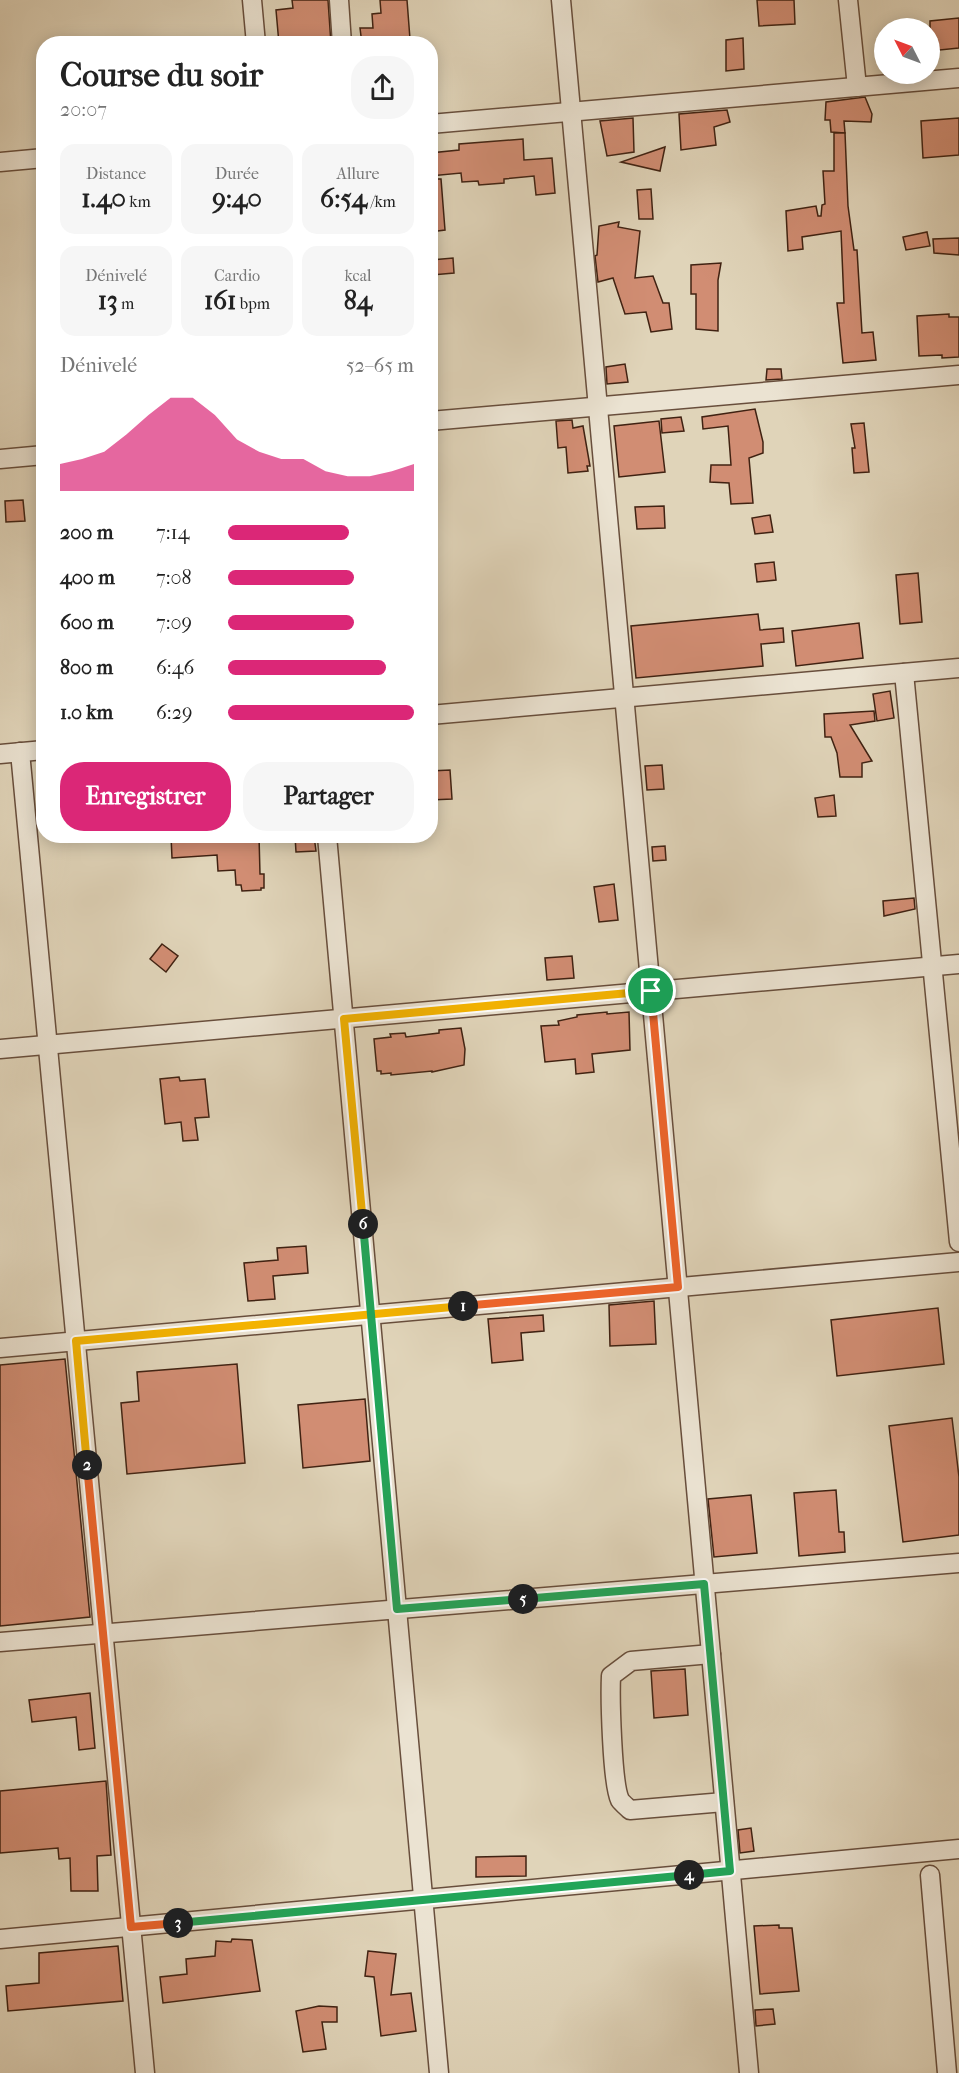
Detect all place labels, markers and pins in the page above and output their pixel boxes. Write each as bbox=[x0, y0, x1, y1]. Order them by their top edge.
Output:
pin bbox=[625, 965, 676, 1016]
pin: 6 bbox=[348, 1209, 378, 1239]
pin: 1 bbox=[448, 1291, 478, 1321]
pin: 2 bbox=[72, 1450, 102, 1480]
pin: 5 bbox=[508, 1584, 538, 1614]
pin: 4 bbox=[674, 1860, 704, 1890]
pin: 3 bbox=[163, 1908, 193, 1938]

